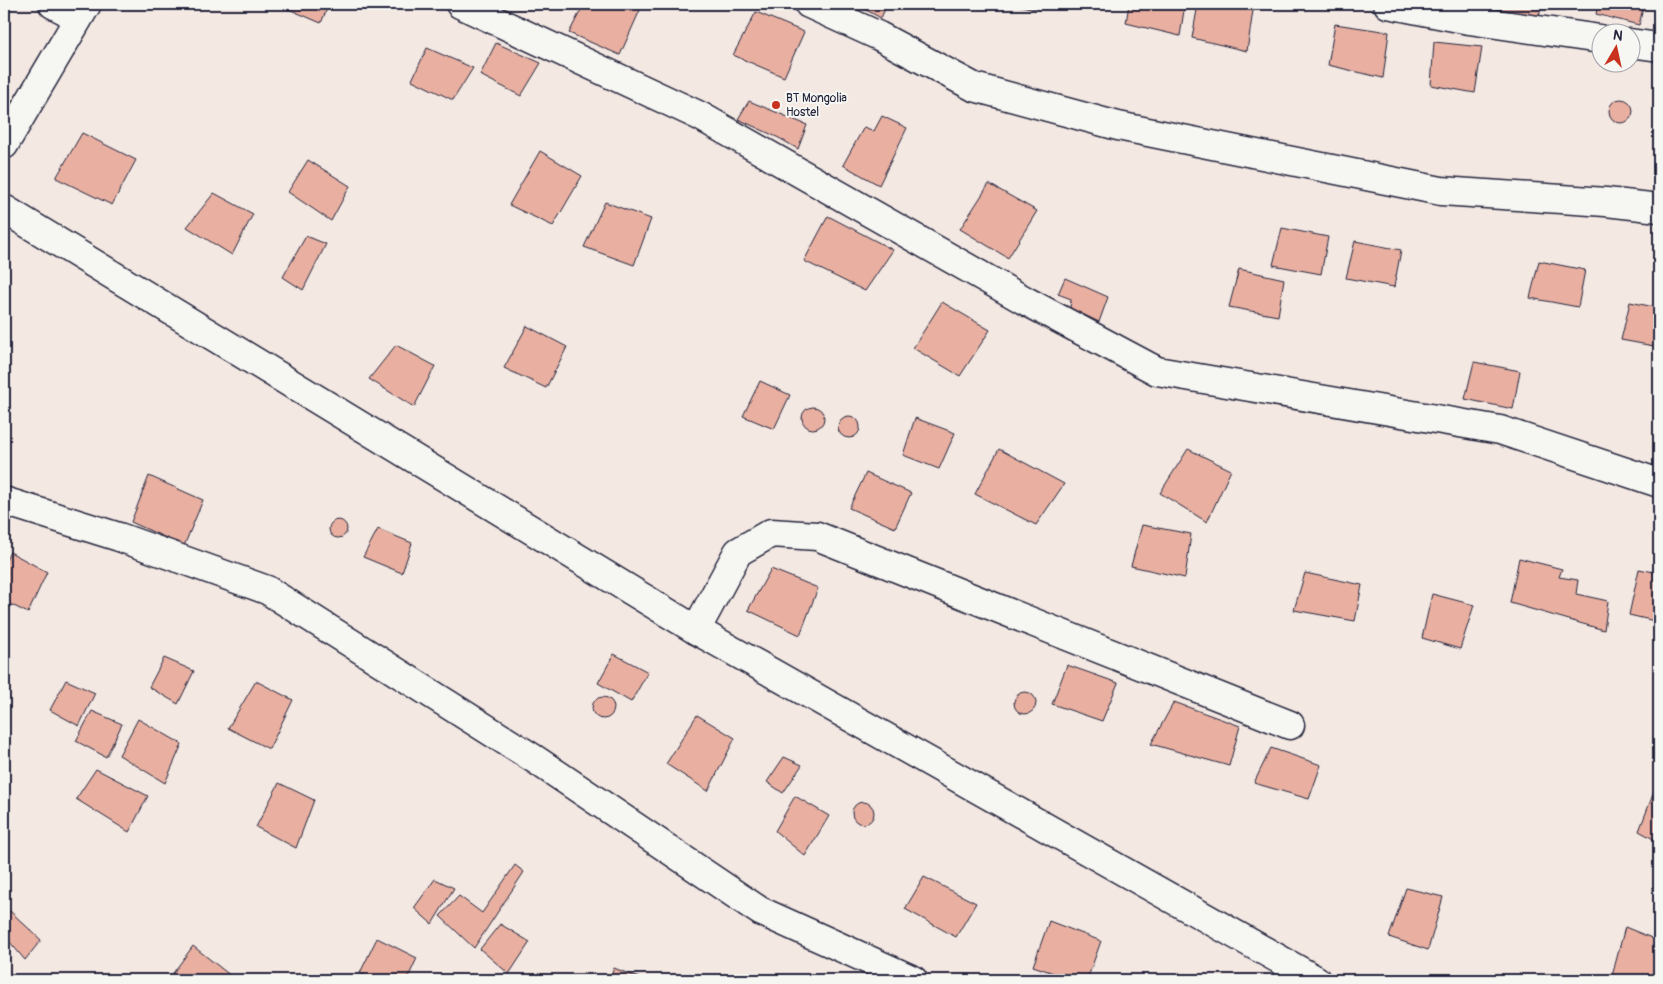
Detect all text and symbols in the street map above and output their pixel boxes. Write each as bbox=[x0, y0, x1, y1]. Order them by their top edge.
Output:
north arrow bbox=[1590, 22, 1640, 72]
text: N bbox=[1612, 27, 1624, 45]
place label: BT Mongolia Hostel bbox=[786, 91, 847, 120]
marker: BT Mongolia Hostel bbox=[770, 99, 782, 111]

